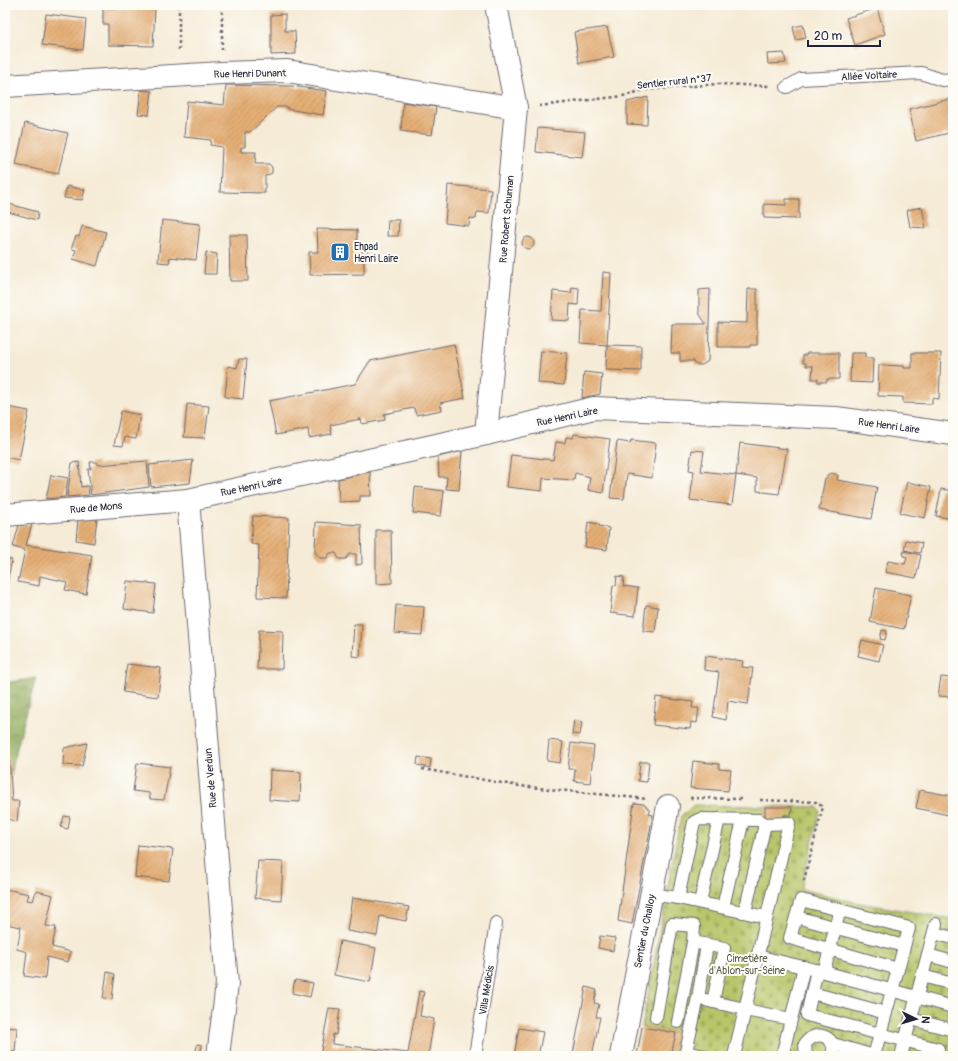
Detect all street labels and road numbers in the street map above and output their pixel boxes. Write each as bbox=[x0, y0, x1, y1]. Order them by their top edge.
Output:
street label: Rue Henri Dunant bbox=[214, 67, 287, 81]
street label: Allée Voltaire bbox=[841, 69, 897, 83]
street label: Sentier rural n°37 bbox=[636, 72, 713, 92]
street label: Rue Robert Schuman bbox=[497, 174, 517, 263]
street label: Rue Henri Laire bbox=[536, 405, 599, 429]
street label: Rue Henri Laire bbox=[857, 416, 921, 436]
street label: Rue Henri Laire bbox=[220, 475, 283, 499]
street label: Rue de Mons bbox=[69, 500, 123, 516]
street label: Rue de Verdun bbox=[202, 747, 220, 808]
street label: Sentier du Challoy bbox=[632, 893, 658, 969]
street label: Villa Médicis bbox=[477, 964, 497, 1016]

